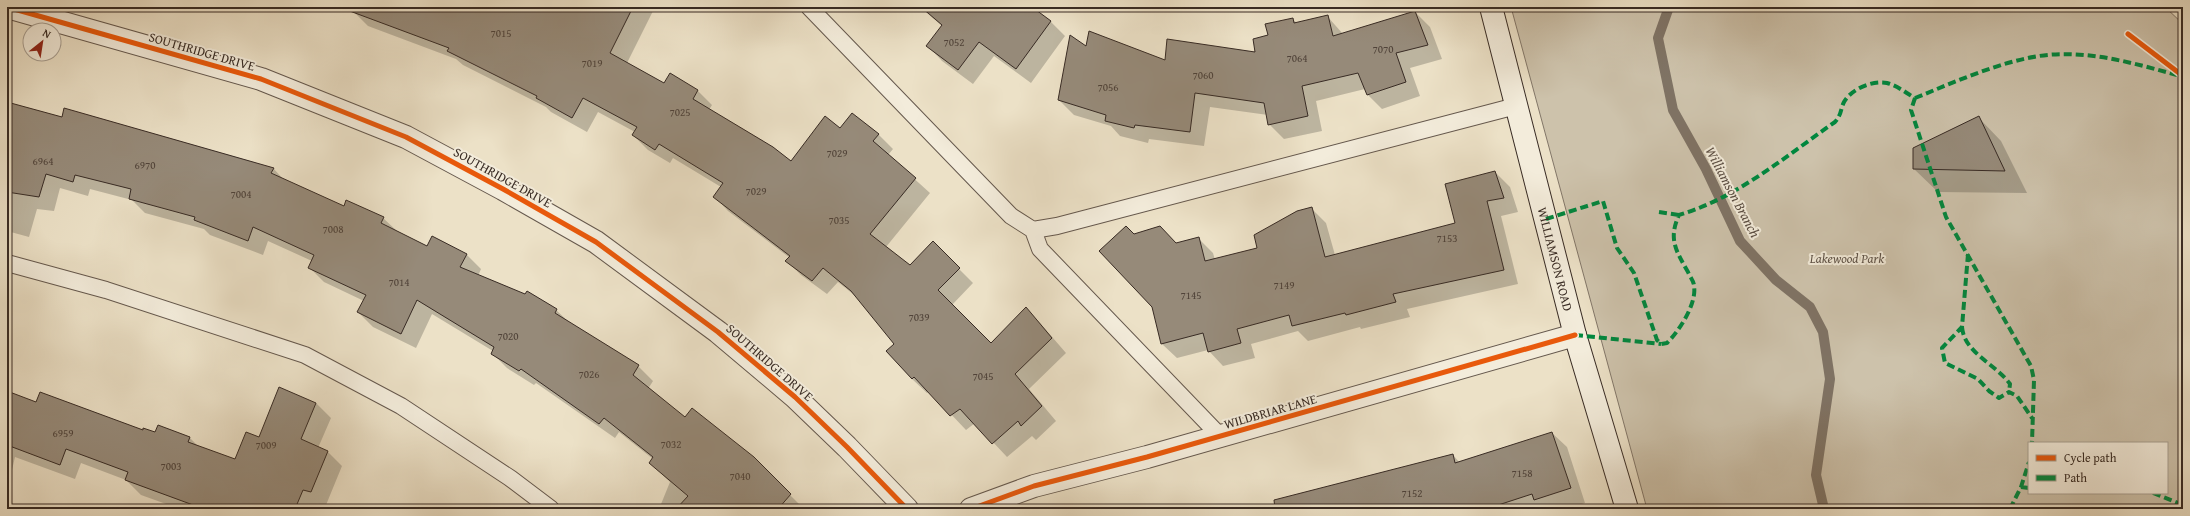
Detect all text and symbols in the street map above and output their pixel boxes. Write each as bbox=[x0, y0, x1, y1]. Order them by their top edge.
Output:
north arrow bbox=[22, 22, 62, 62]
text: N bbox=[40, 25, 55, 42]
house number: 7015 bbox=[490, 25, 512, 41]
street label: SOUTHRIDGE DRIVE bbox=[147, 27, 258, 76]
house number: 7052 bbox=[943, 34, 965, 50]
house number: 7070 bbox=[1372, 41, 1394, 57]
house number: 7064 bbox=[1286, 50, 1308, 66]
house number: 7019 bbox=[581, 55, 603, 71]
house number: 7060 bbox=[1192, 67, 1214, 83]
house number: 7056 bbox=[1097, 79, 1119, 95]
house number: 7025 bbox=[669, 104, 691, 120]
street label: SOUTHRIDGE DRIVE bbox=[450, 143, 556, 213]
water label: Williamson Branch bbox=[1701, 143, 1765, 241]
house number: 7029 bbox=[826, 145, 848, 161]
house number: 6964 bbox=[32, 153, 54, 169]
house number: 6970 bbox=[134, 157, 156, 173]
house number: 7029 bbox=[745, 183, 767, 199]
house number: 7004 bbox=[230, 186, 252, 202]
street label: WILLIAMSON ROAD bbox=[1533, 205, 1577, 313]
house number: 7035 bbox=[828, 212, 850, 228]
house number: 7008 bbox=[322, 221, 344, 237]
house number: 7153 bbox=[1436, 230, 1458, 246]
park label: Lakewood Park bbox=[1809, 249, 1884, 268]
house number: 7014 bbox=[388, 274, 410, 290]
house number: 7149 bbox=[1273, 277, 1295, 293]
house number: 7145 bbox=[1180, 287, 1202, 303]
house number: 7039 bbox=[908, 309, 930, 325]
street label: SOUTHRIDGE DRIVE bbox=[722, 319, 818, 406]
house number: 7020 bbox=[497, 328, 519, 344]
house number: 7026 bbox=[578, 366, 600, 382]
house number: 7045 bbox=[972, 368, 994, 384]
street label: WILDBRIAR LANE bbox=[1222, 389, 1319, 434]
house number: 6959 bbox=[52, 425, 74, 441]
house number: 7032 bbox=[660, 436, 682, 452]
house number: 7009 bbox=[255, 437, 277, 453]
legend bbox=[2028, 442, 2168, 494]
text: Cycle path bbox=[2064, 449, 2117, 466]
house number: 7003 bbox=[160, 458, 182, 474]
house number: 7158 bbox=[1511, 465, 1533, 481]
house number: 7040 bbox=[729, 468, 751, 484]
text: Path bbox=[2064, 469, 2087, 486]
house number: 7152 bbox=[1401, 485, 1423, 501]

